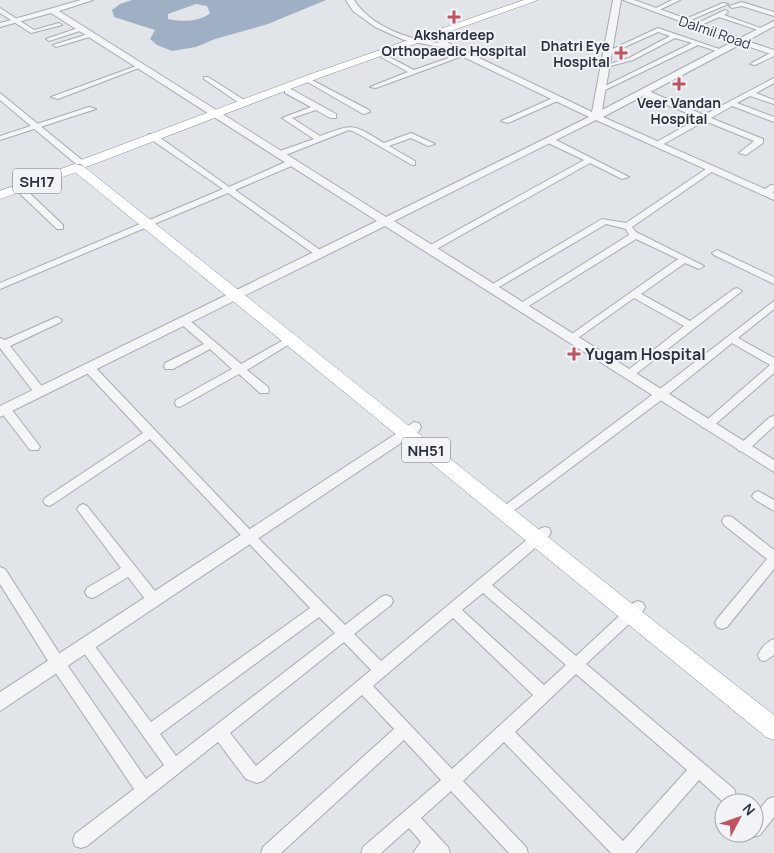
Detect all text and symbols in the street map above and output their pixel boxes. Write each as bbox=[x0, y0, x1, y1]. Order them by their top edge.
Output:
marker: Akshardeep Orthopaedic Hospital bbox=[447, 10, 461, 24]
street label: Dalmil Road bbox=[677, 11, 753, 53]
place label: Akshardeep Orthopaedic Hospital bbox=[382, 25, 526, 60]
place label: Dhatri Eye Hospital bbox=[541, 36, 610, 71]
marker: Dhatri Eye Hospital bbox=[614, 46, 628, 60]
marker: Veer Vandan Hospital bbox=[672, 77, 686, 91]
place label: Veer Vandan Hospital bbox=[637, 93, 721, 128]
road number: SH17 bbox=[13, 168, 61, 194]
place label: Yugam Hospital bbox=[585, 343, 706, 365]
marker: Yugam Hospital bbox=[567, 347, 581, 361]
road number: NH51 bbox=[402, 438, 450, 462]
north arrow bbox=[714, 793, 764, 843]
text: N bbox=[739, 799, 760, 819]

